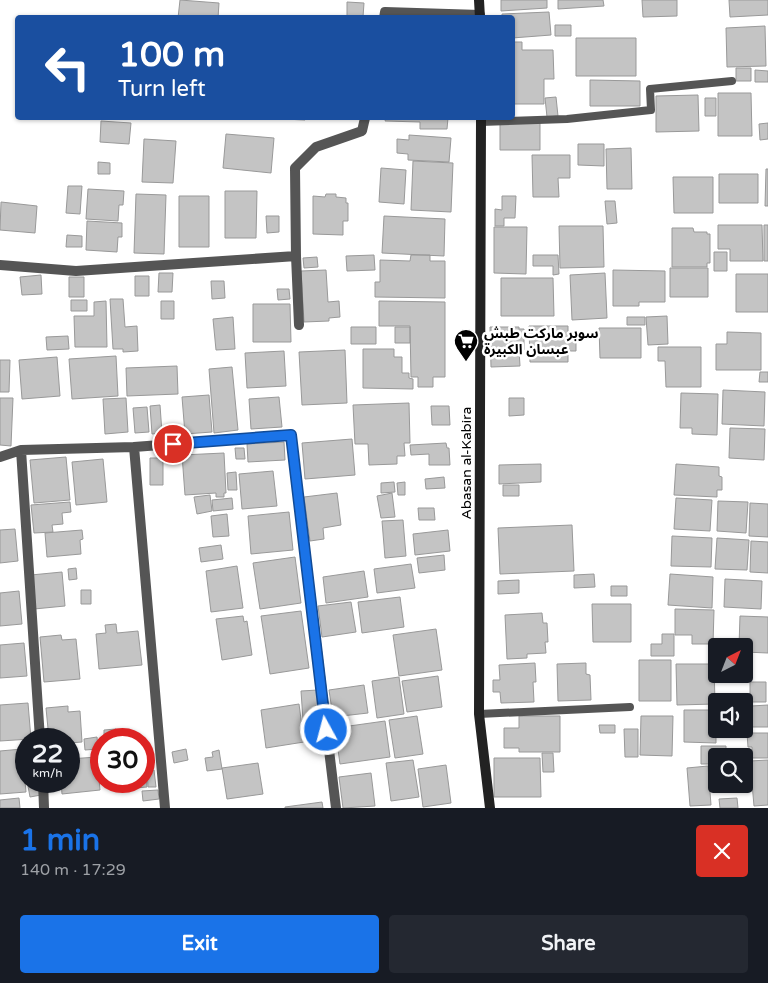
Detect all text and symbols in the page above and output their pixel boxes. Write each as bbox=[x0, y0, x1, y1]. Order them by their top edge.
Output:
text: 100 m bbox=[118, 34, 225, 76]
icon: left bbox=[35, 35, 100, 100]
text: Turn left bbox=[118, 76, 206, 102]
place label: سوبر ماركت طبش عبسان الكبيرة bbox=[484, 325, 599, 358]
supermarket icon: سوبر ماركت طبش عبسان الكبيرة bbox=[453, 328, 479, 362]
street label: Abasan al-Kabira bbox=[458, 407, 475, 519]
pin bbox=[152, 423, 194, 465]
icon: arrive bbox=[159, 430, 187, 458]
north arrow bbox=[708, 638, 752, 682]
map controls bbox=[708, 638, 753, 793]
button: sound bbox=[708, 693, 753, 738]
position arrow bbox=[299, 703, 351, 755]
speed limit sign: 30 bbox=[90, 728, 155, 793]
text: 22 bbox=[32, 739, 63, 769]
button: search bbox=[708, 748, 753, 793]
text: km/h bbox=[32, 766, 63, 780]
text: 1 min bbox=[20, 822, 100, 859]
button: close bbox=[696, 825, 748, 877]
text: 140 m · 17:29 bbox=[20, 860, 126, 880]
button: Exit bbox=[20, 915, 379, 973]
button: Share bbox=[389, 915, 748, 973]

